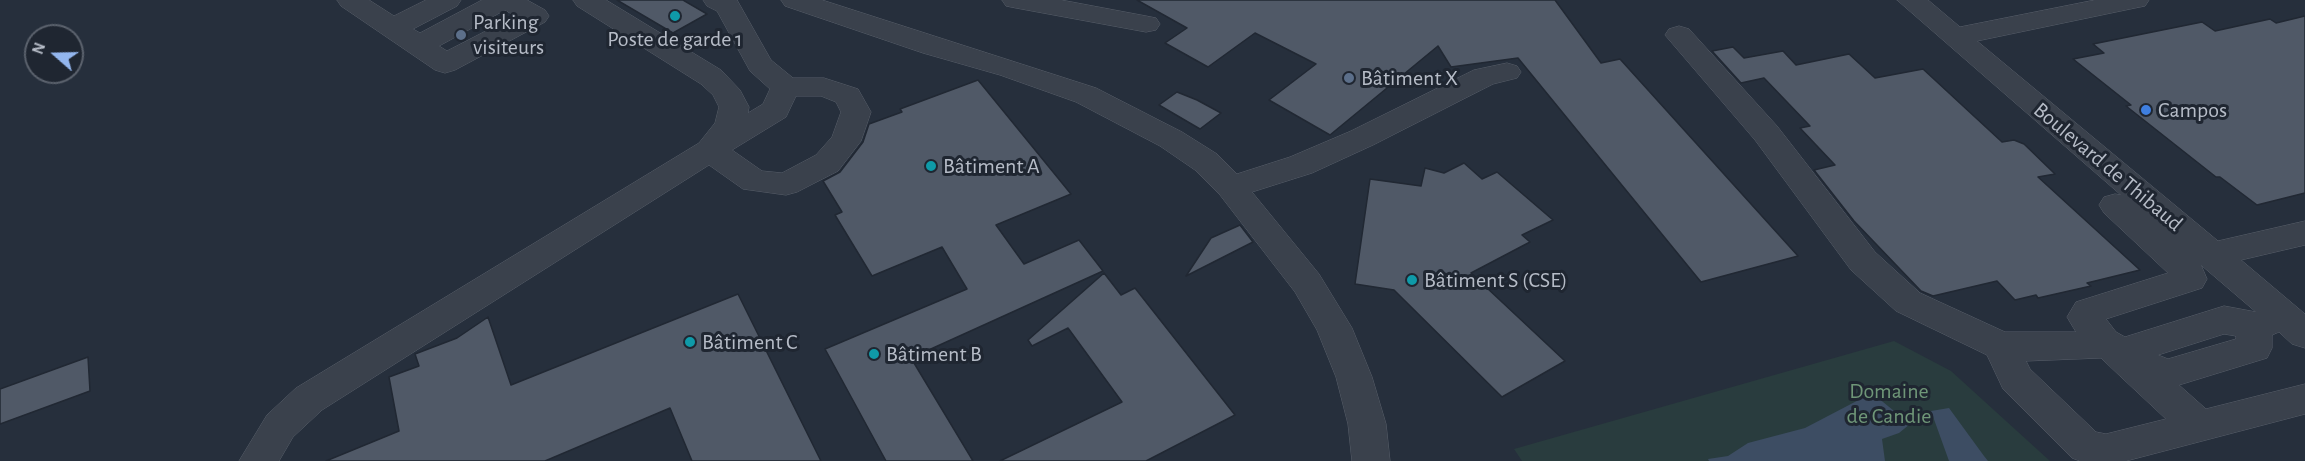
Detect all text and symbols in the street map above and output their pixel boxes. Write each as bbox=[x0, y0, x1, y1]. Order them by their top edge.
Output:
place label: Parking visiteurs bbox=[473, 9, 544, 60]
marker: Poste de garde 1 bbox=[668, 9, 682, 23]
north arrow bbox=[24, 24, 84, 84]
place label: Poste de garde 1 bbox=[607, 26, 743, 52]
marker: Parking visiteurs bbox=[454, 28, 468, 42]
text: N bbox=[30, 41, 48, 56]
place label: Bâtiment X bbox=[1361, 65, 1458, 91]
marker: Bâtiment X bbox=[1342, 71, 1356, 85]
street label: Boulevard de Thibaud bbox=[2028, 97, 2188, 237]
place label: Campos bbox=[2158, 97, 2227, 123]
marker: Campos bbox=[2139, 103, 2153, 117]
place label: Bâtiment A bbox=[943, 153, 1040, 179]
marker: Bâtiment A bbox=[924, 159, 938, 173]
place label: Bâtiment S (CSE) bbox=[1424, 267, 1568, 293]
marker: Bâtiment S (CSE) bbox=[1405, 273, 1419, 287]
place label: Bâtiment C bbox=[702, 329, 798, 355]
marker: Bâtiment C bbox=[683, 335, 697, 349]
place label: Bâtiment B bbox=[886, 341, 982, 367]
marker: Bâtiment B bbox=[867, 347, 881, 361]
park label: Domaine de Candie bbox=[1847, 378, 1931, 430]

